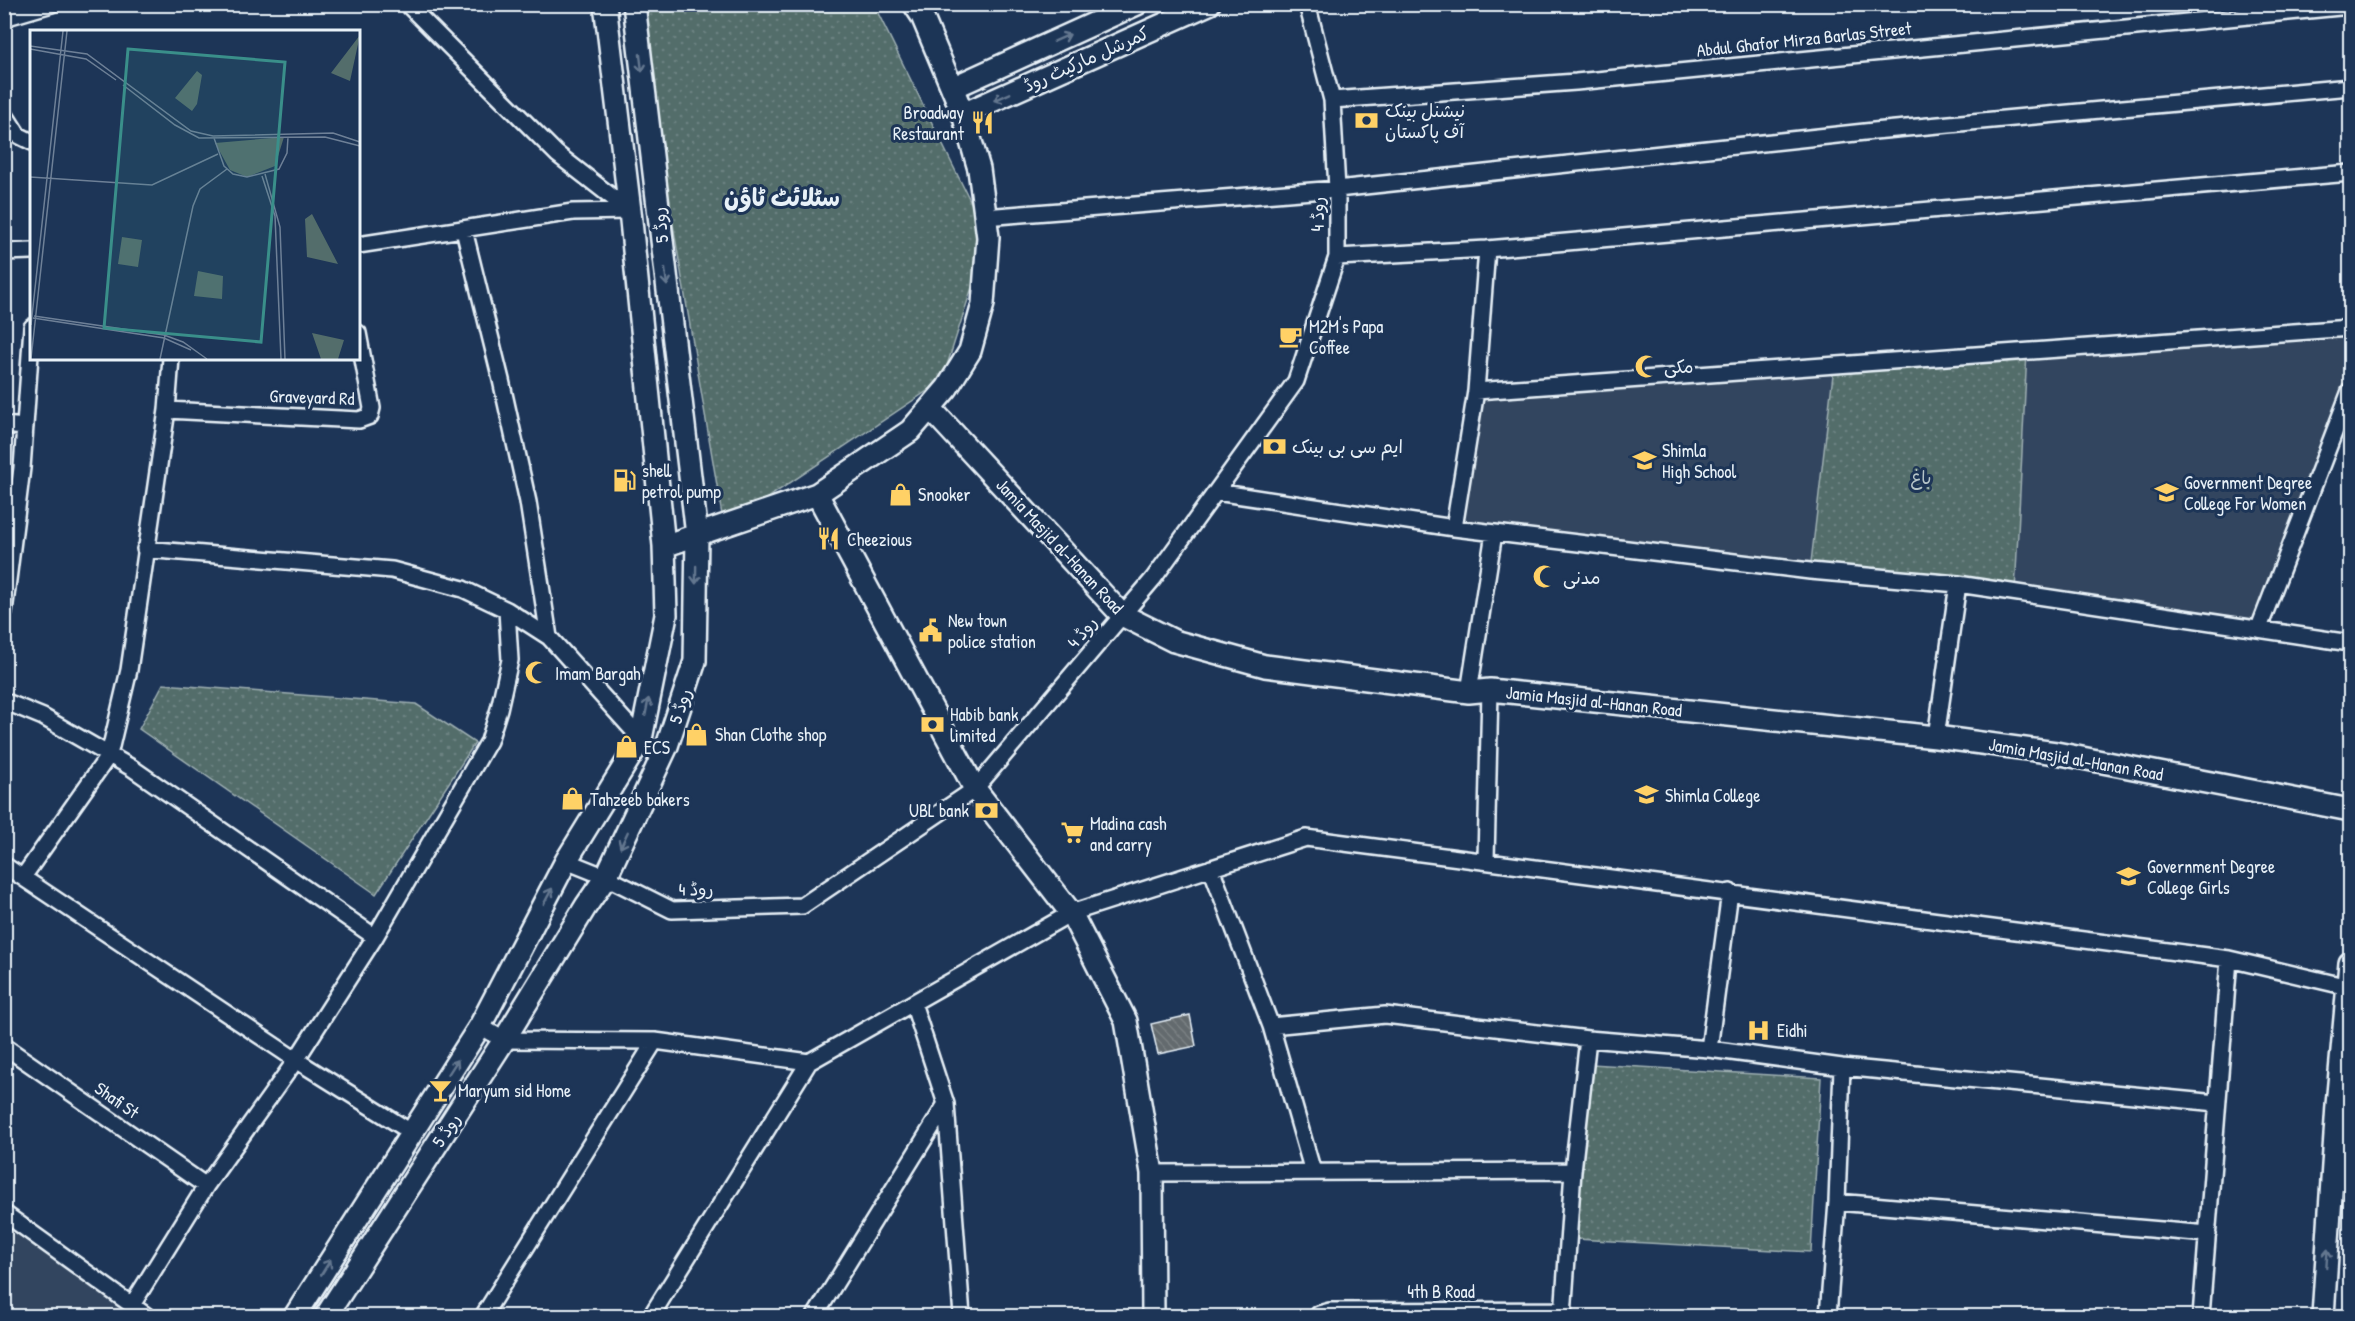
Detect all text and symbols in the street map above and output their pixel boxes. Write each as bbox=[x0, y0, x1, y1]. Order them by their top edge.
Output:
street label: Abdul Ghafor Mirza Barlas Street bbox=[1695, 15, 1913, 63]
street label: کمرشل مارکیٹ روڈ bbox=[1019, 20, 1153, 98]
inset map bbox=[30, 30, 360, 360]
one-way arrow bbox=[1053, 32, 1071, 43]
one-way arrow bbox=[635, 52, 646, 72]
one-way arrow bbox=[994, 92, 1012, 103]
place label: نیشنل بینک آف پاکستان bbox=[1385, 98, 1465, 144]
place label: Broadway Restaurant bbox=[893, 100, 965, 146]
bank icon: نیشنل بینک آف پاکستان bbox=[1354, 107, 1380, 133]
restaurant icon: Broadway Restaurant bbox=[969, 109, 995, 135]
district label: سٹلائٹ ٹاؤن bbox=[724, 181, 840, 213]
street label: روڈ 4 bbox=[1305, 197, 1330, 231]
street label: روڈ 5 bbox=[645, 206, 675, 244]
one-way arrow bbox=[661, 267, 672, 287]
place label: M2M's Papa Coffee bbox=[1309, 314, 1383, 360]
cafe icon: M2M's Papa Coffee bbox=[1278, 323, 1304, 349]
mosque icon: مکی bbox=[1633, 353, 1659, 379]
place label: مکی bbox=[1664, 354, 1693, 379]
street label: Graveyard Rd bbox=[269, 383, 355, 411]
bank icon: ایم سی بی بینک bbox=[1261, 433, 1287, 459]
place label: ایم سی بی بینک bbox=[1292, 434, 1403, 461]
place label: Shimla High School bbox=[1662, 438, 1736, 484]
school or university icon: Shimla High School bbox=[1631, 447, 1657, 473]
place label: shell petrol pump bbox=[642, 458, 721, 504]
park label: باغ bbox=[1911, 465, 1931, 490]
fuel station icon: shell petrol pump bbox=[611, 467, 637, 493]
place label: Government Degree College For Women bbox=[2184, 470, 2312, 516]
street label: Jamia Masjid al-Hanan Road bbox=[991, 473, 1129, 619]
school or university icon: Government Degree College For Women bbox=[2153, 479, 2179, 505]
shop icon: Snooker bbox=[887, 481, 913, 507]
place label: Snooker bbox=[918, 482, 971, 507]
restaurant icon: Cheezious bbox=[816, 526, 842, 552]
place label: Cheezious bbox=[847, 527, 912, 552]
mosque icon: مدنی bbox=[1532, 564, 1558, 590]
one-way arrow bbox=[690, 565, 702, 585]
place label: مدنی bbox=[1563, 565, 1600, 590]
place label: New town police station bbox=[948, 608, 1036, 654]
street label: روڈ 4 bbox=[1061, 611, 1103, 653]
public building icon: New town police station bbox=[917, 617, 943, 643]
mosque icon: Imam Bargah bbox=[524, 660, 550, 686]
place label: Imam Bargah bbox=[555, 661, 641, 686]
street label: Jamia Masjid al-Hanan Road bbox=[1505, 679, 1683, 723]
street label: روڈ 5 bbox=[663, 685, 697, 727]
one-way arrow bbox=[642, 697, 653, 717]
place label: Habib bank limited bbox=[950, 702, 1019, 748]
bank icon: Habib bank limited bbox=[919, 711, 945, 737]
shop icon: Shan Clothe shop bbox=[684, 721, 710, 747]
place label: Shan Clothe shop bbox=[715, 722, 827, 747]
street label: Jamia Masjid al-Hanan Road bbox=[1987, 731, 2165, 787]
shop icon: ECS bbox=[613, 734, 639, 760]
place label: ECS bbox=[644, 735, 670, 760]
school or university icon: Shimla College bbox=[1634, 782, 1660, 808]
place label: Shimla College bbox=[1665, 783, 1760, 808]
shop icon: Tahzeeb bakers bbox=[559, 786, 585, 812]
place label: Tahzeeb bakers bbox=[590, 787, 690, 812]
bank icon: UBL bank bbox=[974, 797, 1000, 823]
place label: UBL bank bbox=[909, 798, 970, 823]
place label: Madina cash and carry bbox=[1090, 811, 1167, 857]
supermarket icon: Madina cash and carry bbox=[1059, 820, 1085, 846]
one-way arrow bbox=[617, 831, 629, 849]
place label: Government Degree College Girls bbox=[2147, 854, 2275, 900]
school or university icon: Government Degree College Girls bbox=[2116, 863, 2142, 889]
street label: روڈ 4 bbox=[678, 876, 714, 902]
one-way arrow bbox=[542, 888, 554, 906]
hospital icon: Eidhi bbox=[1746, 1017, 1772, 1043]
place label: Eidhi bbox=[1777, 1018, 1808, 1043]
one-way arrow bbox=[447, 1059, 459, 1076]
street label: Shafi St bbox=[90, 1076, 145, 1125]
bar icon: Maryum sid Home bbox=[427, 1077, 453, 1103]
place label: Maryum sid Home bbox=[458, 1078, 571, 1103]
street label: روڈ 5 bbox=[426, 1108, 466, 1152]
one-way arrow bbox=[2321, 1249, 2332, 1269]
one-way arrow bbox=[320, 1259, 332, 1276]
street label: 4th B Road bbox=[1407, 1279, 1475, 1304]

